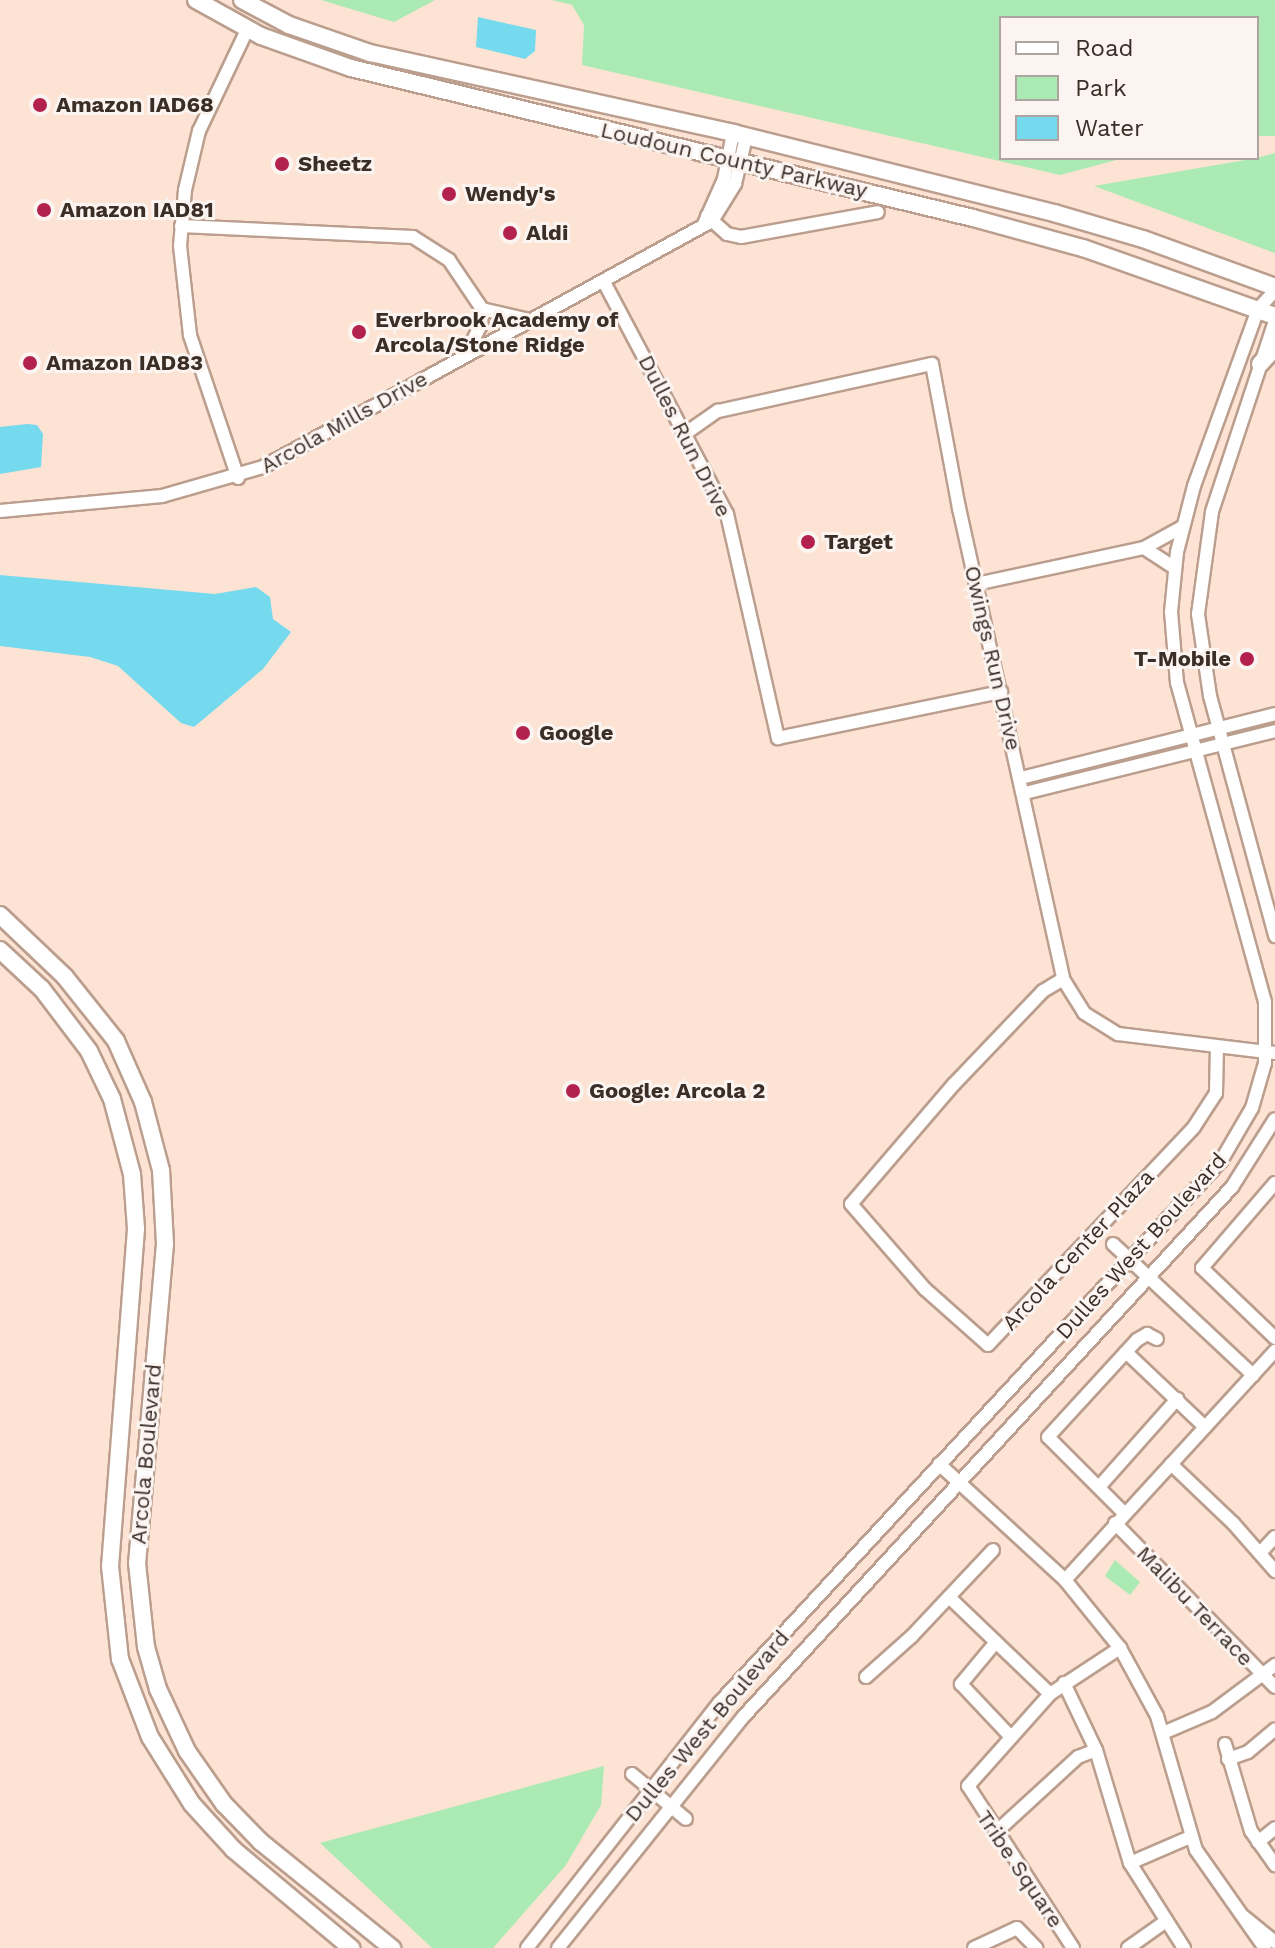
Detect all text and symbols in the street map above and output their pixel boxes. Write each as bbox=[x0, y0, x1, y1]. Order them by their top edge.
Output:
legend bbox=[999, 16, 1259, 160]
text: Road bbox=[1075, 34, 1134, 62]
text: Park bbox=[1075, 74, 1127, 102]
place label: Amazon IAD68 bbox=[56, 92, 214, 118]
marker: Amazon IAD68 bbox=[31, 96, 49, 114]
text: Water bbox=[1075, 114, 1144, 142]
street label: Loudoun County Parkway bbox=[598, 116, 870, 204]
place label: Sheetz bbox=[298, 151, 372, 177]
marker: Sheetz bbox=[273, 155, 291, 173]
place label: Wendy's bbox=[465, 181, 555, 207]
marker: Wendy's bbox=[440, 185, 458, 203]
place label: Amazon IAD81 bbox=[60, 197, 214, 223]
marker: Amazon IAD81 bbox=[35, 201, 53, 219]
place label: Aldi bbox=[526, 220, 568, 246]
marker: Aldi bbox=[501, 224, 519, 242]
place label: Everbrook Academy of Arcola/Stone Ridge bbox=[375, 306, 620, 358]
marker: Everbrook Academy of Arcola/Stone Ridge bbox=[350, 323, 368, 341]
place label: Amazon IAD83 bbox=[46, 350, 203, 376]
street label: Dulles Run Drive bbox=[633, 350, 737, 522]
marker: Amazon IAD83 bbox=[21, 354, 39, 372]
street label: Arcola Mills Drive bbox=[256, 365, 432, 479]
place label: Target bbox=[824, 529, 893, 555]
marker: Target bbox=[799, 533, 817, 551]
street label: Owings Run Drive bbox=[959, 563, 1027, 753]
place label: T-Mobile bbox=[1134, 646, 1231, 672]
marker: T-Mobile bbox=[1238, 650, 1256, 668]
place label: Google bbox=[539, 720, 613, 746]
marker: Google bbox=[514, 724, 532, 742]
place label: Google: Arcola 2 bbox=[589, 1078, 766, 1104]
marker: Google: Arcola 2 bbox=[564, 1082, 582, 1100]
street label: Dulles West Boulevard bbox=[1050, 1147, 1232, 1345]
street label: Arcola Center Plaza bbox=[996, 1164, 1160, 1336]
street label: Arcola Boulevard bbox=[125, 1362, 167, 1546]
street label: Malibu Terrace bbox=[1131, 1540, 1259, 1672]
street label: Dulles West Boulevard bbox=[619, 1625, 795, 1827]
street label: Tribe Square bbox=[971, 1805, 1069, 1933]

